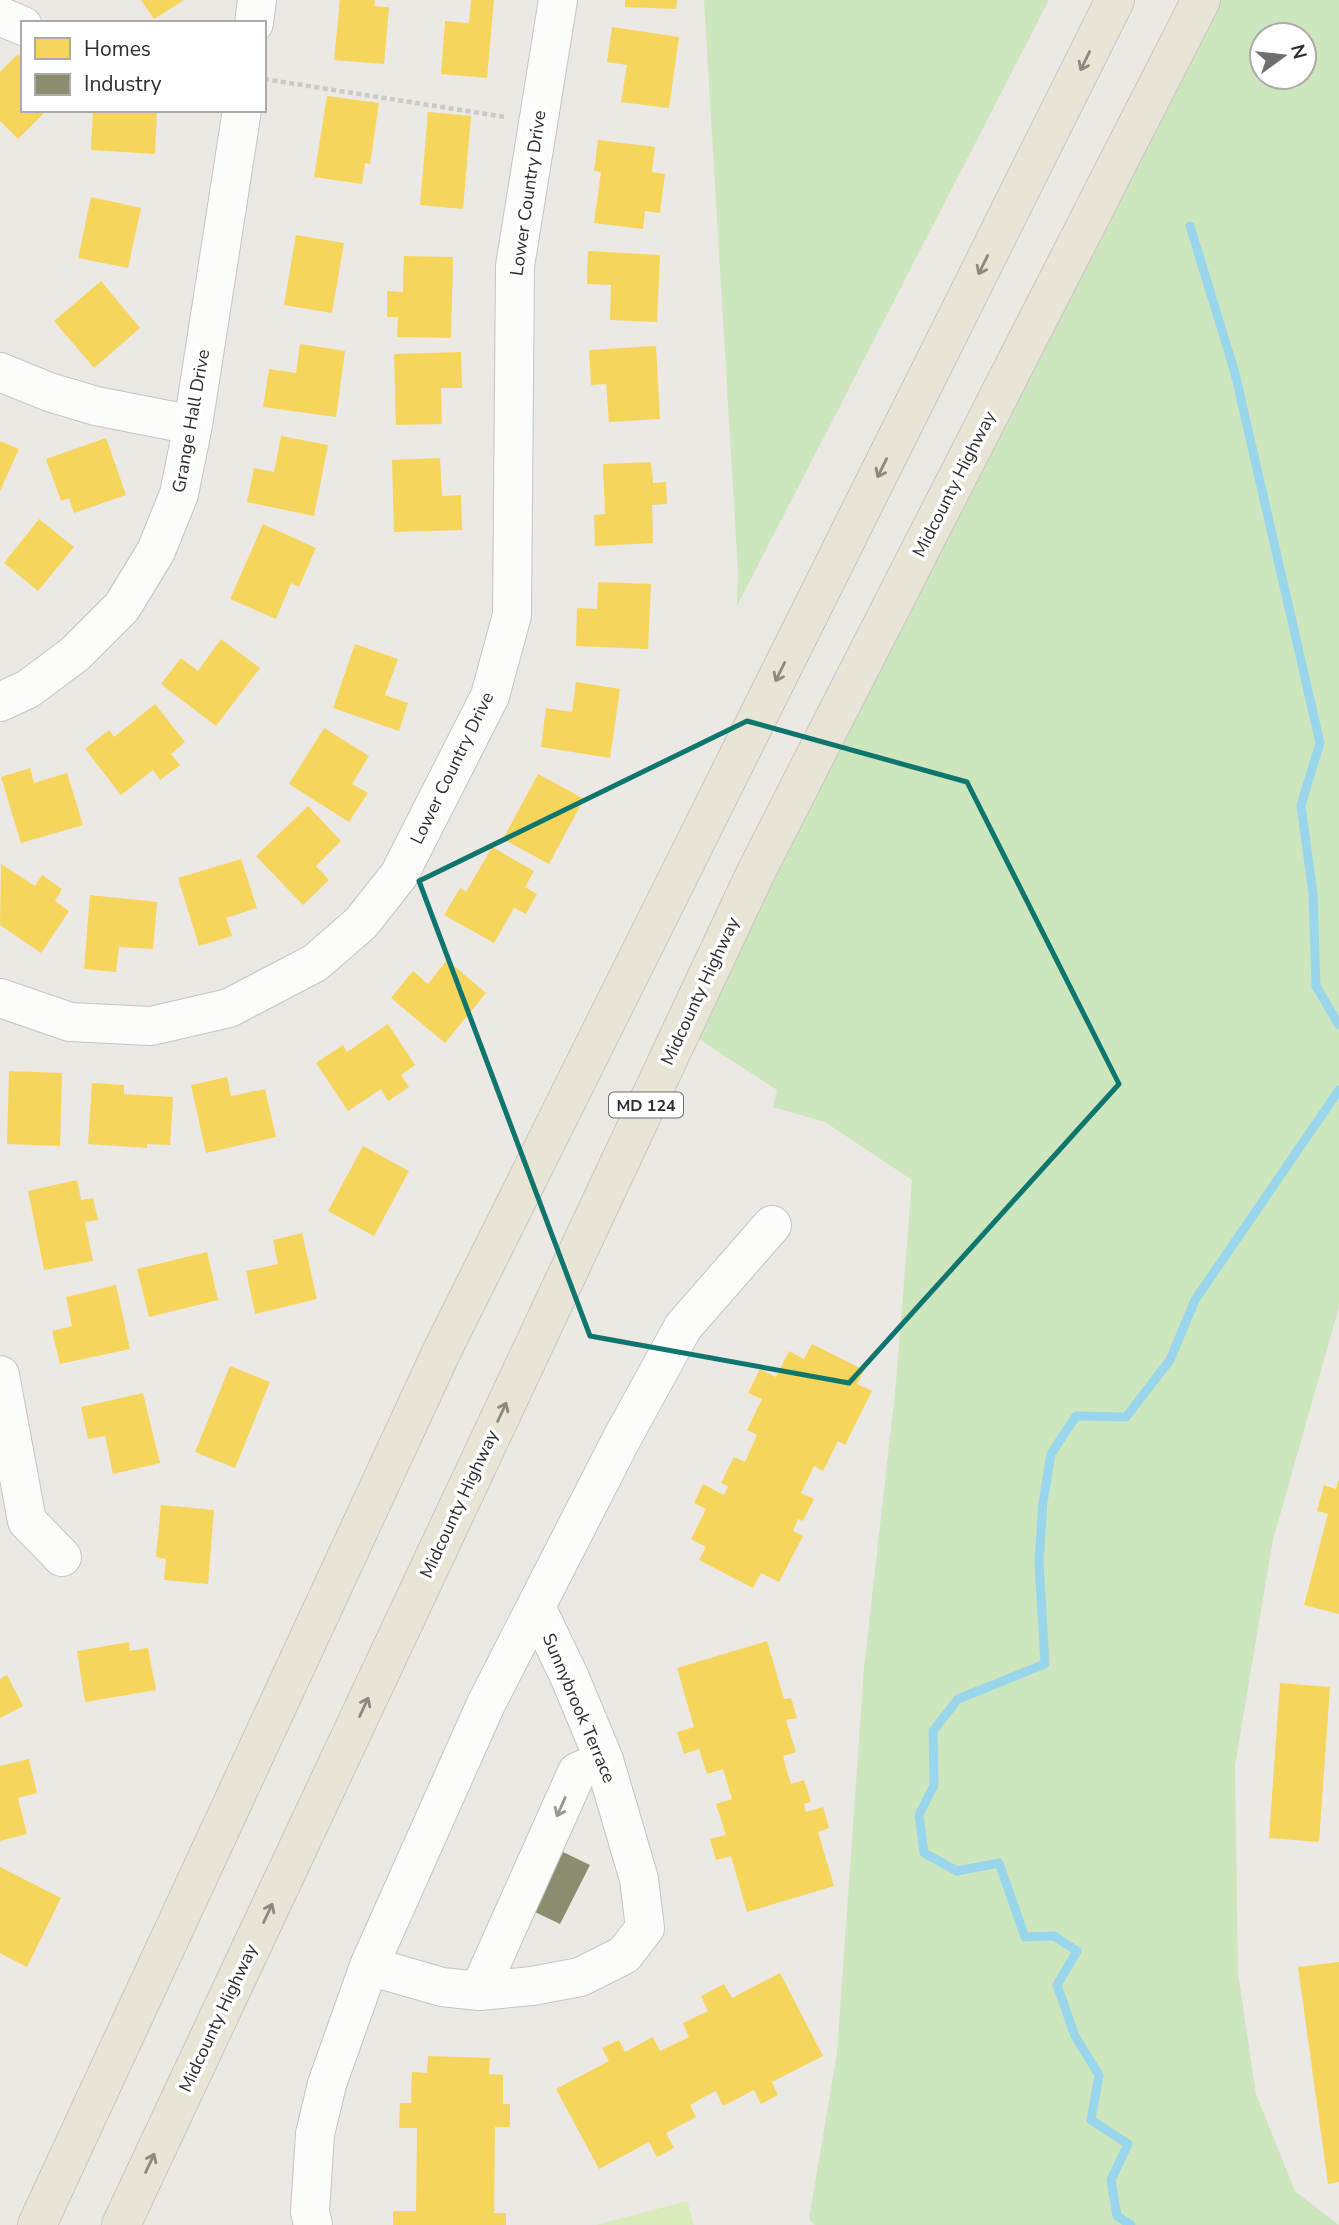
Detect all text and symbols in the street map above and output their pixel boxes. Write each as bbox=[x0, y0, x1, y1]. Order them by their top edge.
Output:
legend bbox=[21, 21, 266, 112]
north arrow bbox=[1248, 21, 1318, 91]
text: Homes bbox=[84, 35, 151, 63]
text: N bbox=[1284, 42, 1313, 62]
one-way arrow bbox=[1077, 50, 1091, 71]
text: Industry bbox=[84, 70, 162, 98]
street label: Lower Country Drive bbox=[505, 109, 551, 277]
one-way arrow bbox=[976, 254, 990, 275]
street label: Grange Hall Drive bbox=[167, 347, 215, 495]
street label: Midcounty Highway bbox=[907, 406, 1002, 561]
one-way arrow bbox=[874, 457, 888, 478]
one-way arrow bbox=[772, 661, 786, 682]
street label: Lower Country Drive bbox=[405, 688, 499, 848]
street label: Midcounty Highway bbox=[655, 912, 745, 1069]
road number: MD 124 bbox=[609, 1092, 683, 1118]
one-way arrow bbox=[496, 1402, 509, 1423]
street label: Midcounty Highway bbox=[414, 1425, 504, 1582]
street label: Sunnybrook Terrace bbox=[537, 1630, 621, 1786]
one-way arrow bbox=[358, 1697, 371, 1718]
one-way arrow bbox=[554, 1796, 567, 1817]
one-way arrow bbox=[261, 1903, 275, 1924]
street label: Midcounty Highway bbox=[173, 1939, 263, 2096]
one-way arrow bbox=[144, 2153, 157, 2174]

